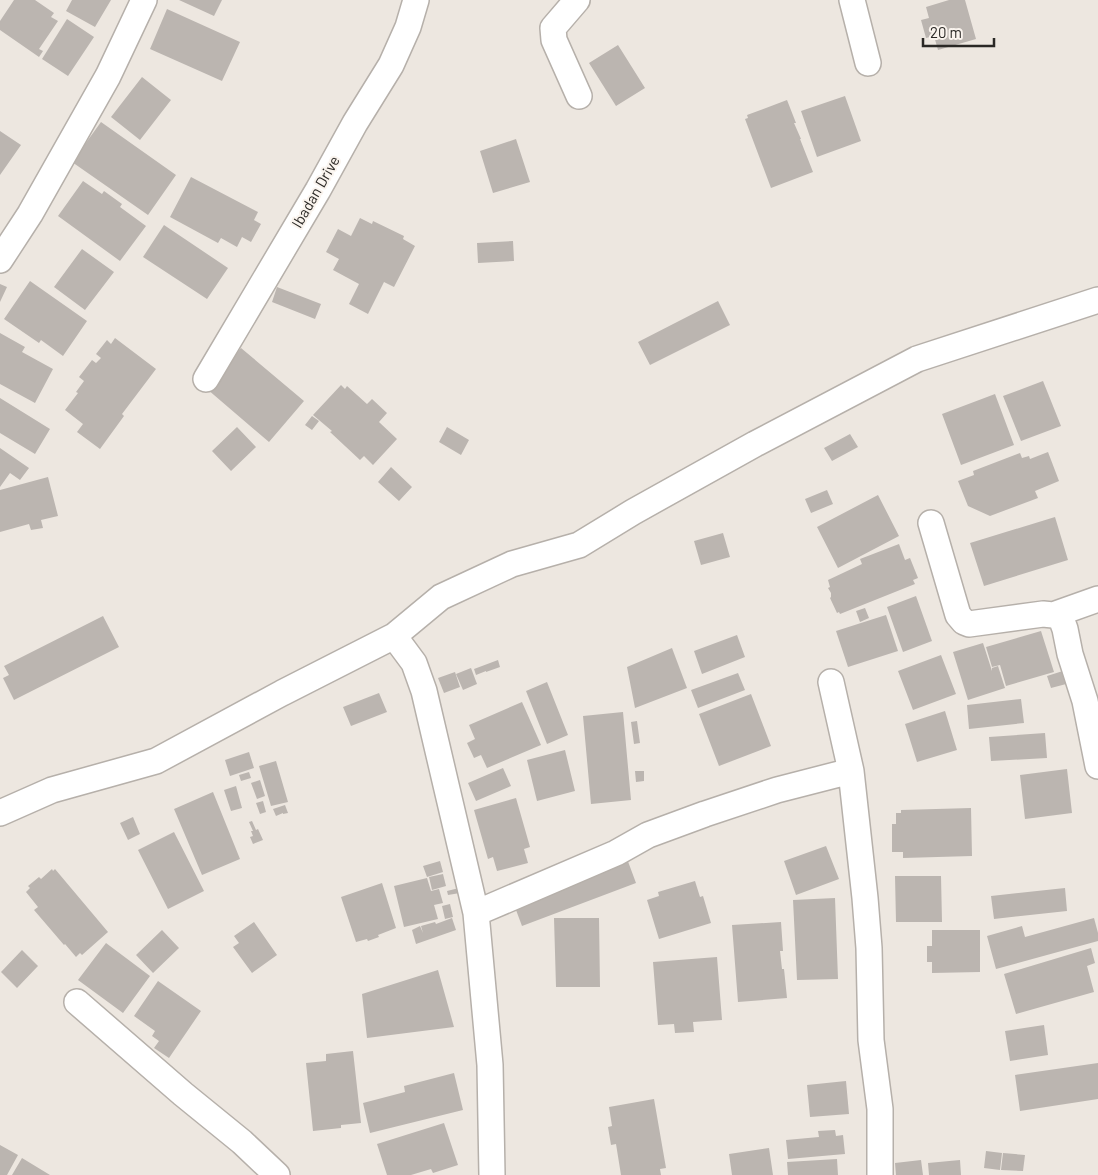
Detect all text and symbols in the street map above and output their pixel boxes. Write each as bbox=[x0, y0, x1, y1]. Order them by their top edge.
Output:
scale bar bbox=[923, 15, 994, 47]
text: 20 m bbox=[930, 23, 962, 41]
street label: Ibadan Drive bbox=[287, 152, 343, 231]

